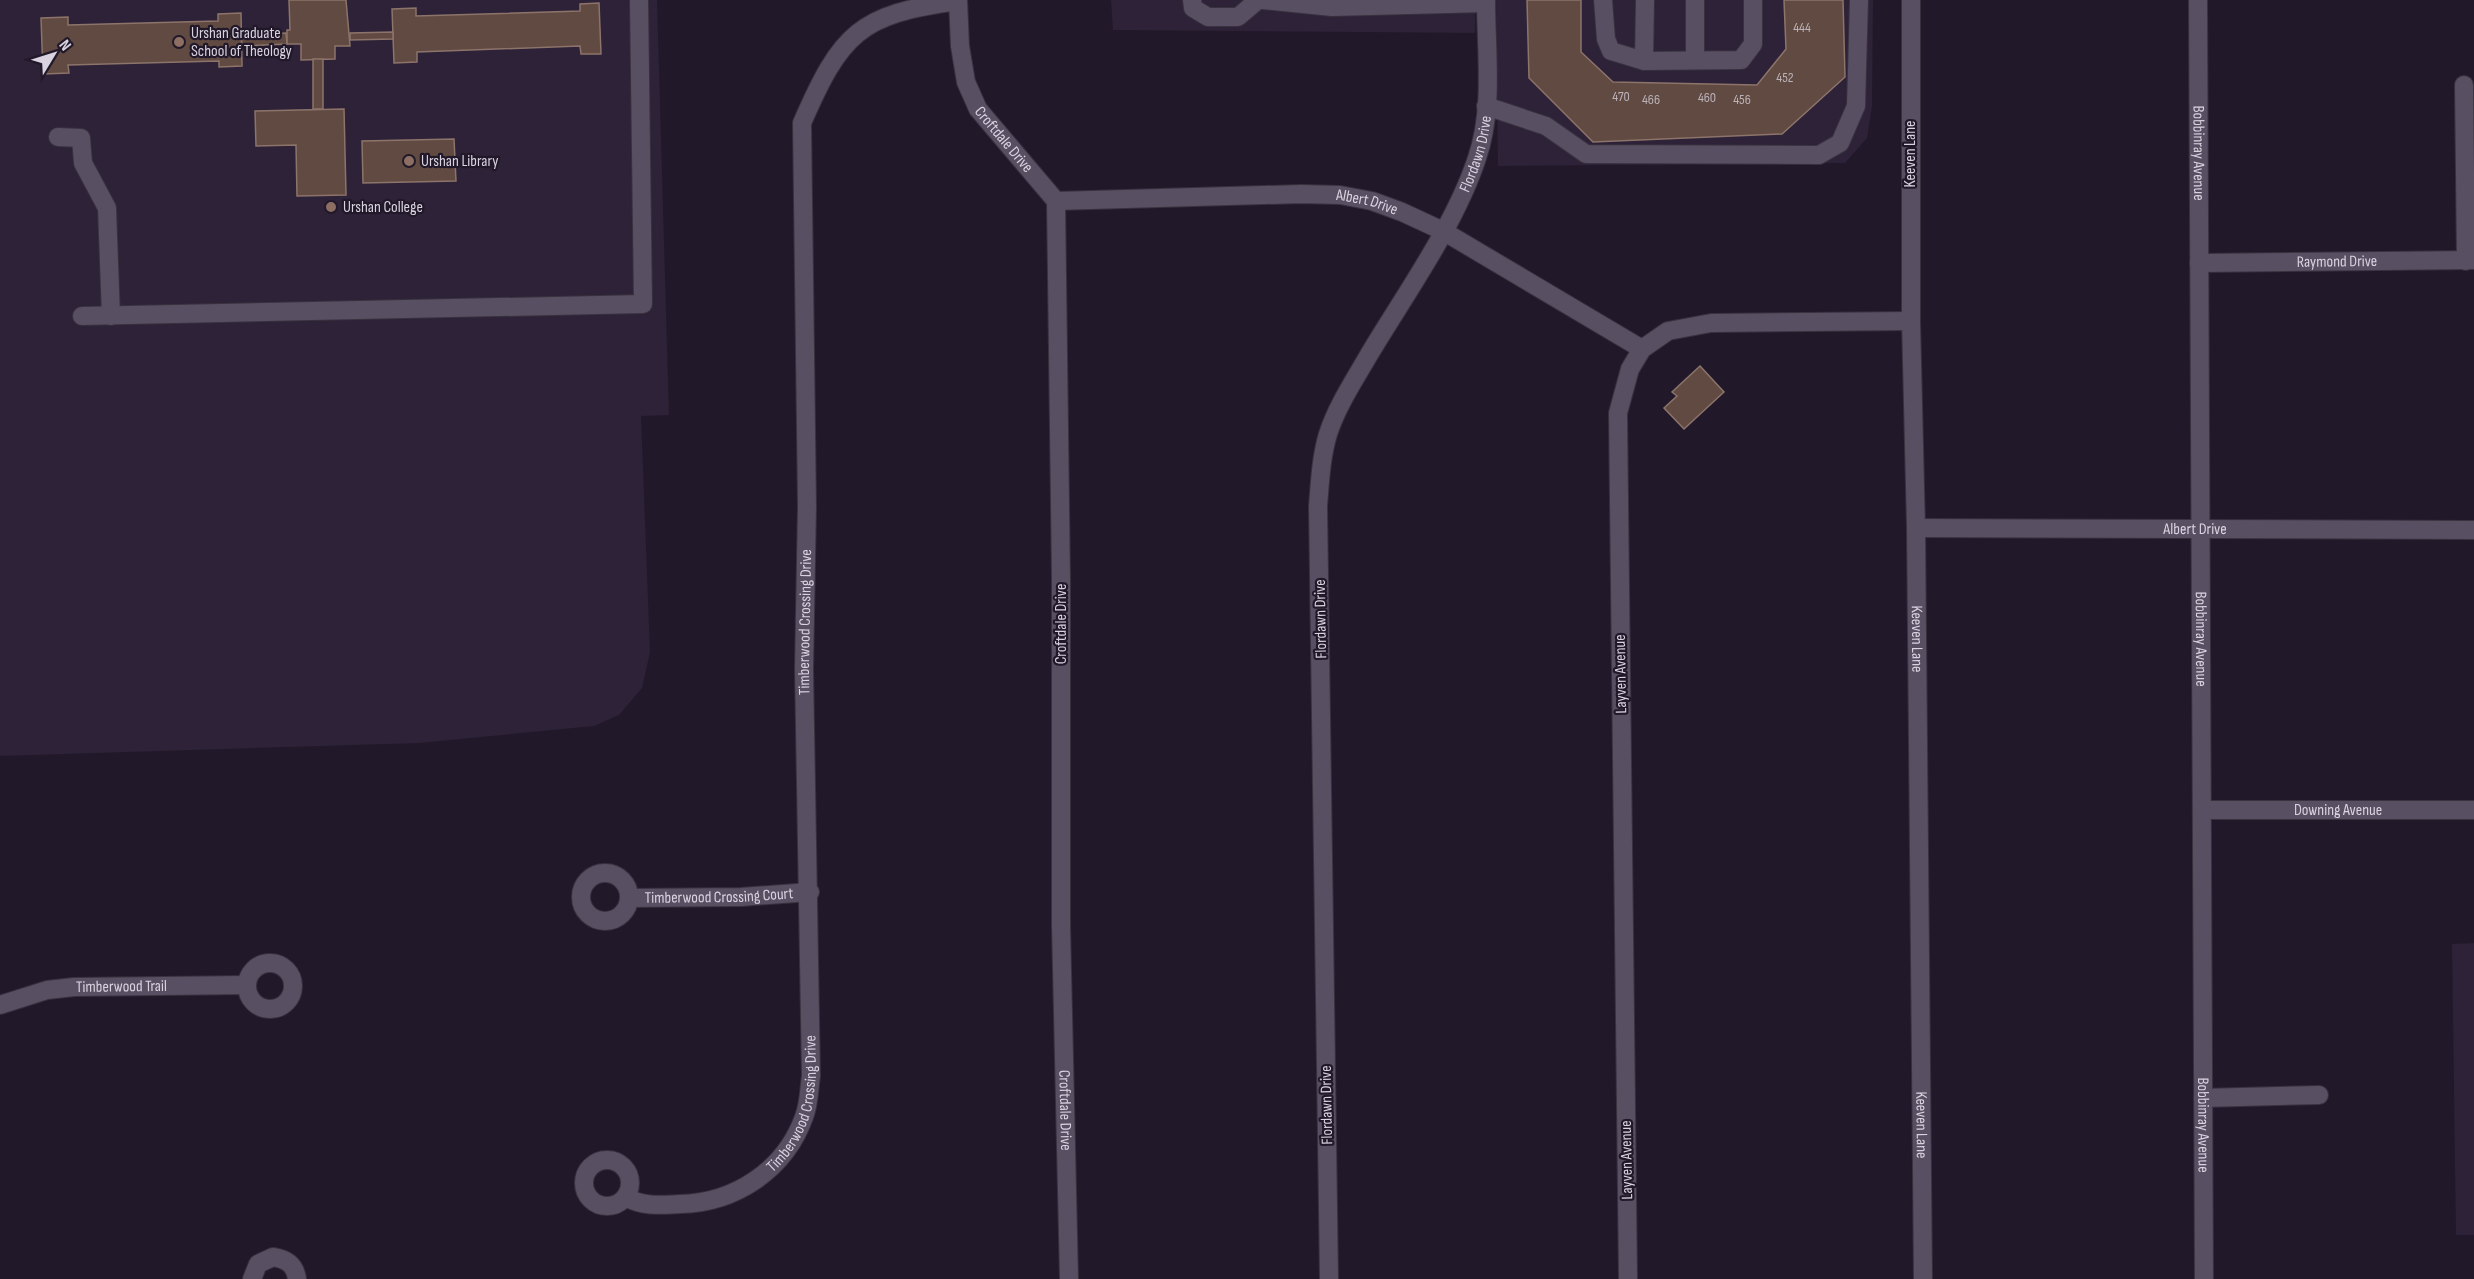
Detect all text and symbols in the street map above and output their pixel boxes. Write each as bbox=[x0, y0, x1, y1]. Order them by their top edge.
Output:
house number: 444 bbox=[1793, 19, 1811, 36]
north arrow bbox=[24, 24, 84, 84]
place label: Urshan Graduate School of Theology bbox=[191, 24, 292, 61]
marker: Urshan Graduate School of Theology bbox=[172, 35, 186, 49]
text: N bbox=[55, 36, 75, 55]
house number: 452 bbox=[1776, 69, 1794, 86]
house number: 470 bbox=[1612, 88, 1630, 105]
house number: 460 bbox=[1698, 89, 1716, 106]
house number: 466 bbox=[1642, 91, 1660, 108]
house number: 456 bbox=[1733, 91, 1751, 108]
street label: Croftdale Drive bbox=[970, 102, 1037, 176]
street label: Bobbinray Avenue bbox=[2189, 105, 2208, 201]
street label: Flordawn Drive bbox=[1455, 115, 1496, 195]
street label: Keeven Lane bbox=[1901, 121, 1920, 187]
place label: Urshan Library bbox=[421, 152, 498, 171]
marker: Urshan Library bbox=[402, 154, 416, 168]
street label: Albert Drive bbox=[1335, 185, 1401, 219]
place label: Urshan College bbox=[343, 198, 423, 217]
marker: Urshan College bbox=[324, 200, 338, 214]
street label: Raymond Drive bbox=[2297, 252, 2377, 271]
street label: Albert Drive bbox=[2162, 519, 2227, 539]
street label: Timberwood Crossing Drive bbox=[794, 549, 816, 695]
street label: Flordawn Drive bbox=[1311, 579, 1331, 659]
street label: Croftdale Drive bbox=[1052, 584, 1071, 664]
street label: Bobbinray Avenue bbox=[2191, 591, 2211, 687]
street label: Keeven Lane bbox=[1907, 605, 1927, 673]
street label: Layven Avenue bbox=[1611, 634, 1631, 714]
street label: Downing Avenue bbox=[2294, 801, 2382, 820]
street label: Timberwood Crossing Court bbox=[645, 884, 794, 907]
street label: Timberwood Trail bbox=[76, 976, 167, 996]
street label: Timberwood Crossing Drive bbox=[763, 1035, 821, 1176]
street label: Flordawn Drive bbox=[1317, 1065, 1337, 1145]
street label: Croftdale Drive bbox=[1055, 1070, 1076, 1151]
street label: Bobbinray Avenue bbox=[2194, 1077, 2213, 1173]
street label: Keeven Lane bbox=[1912, 1091, 1931, 1159]
street label: Layven Avenue bbox=[1617, 1120, 1637, 1200]

